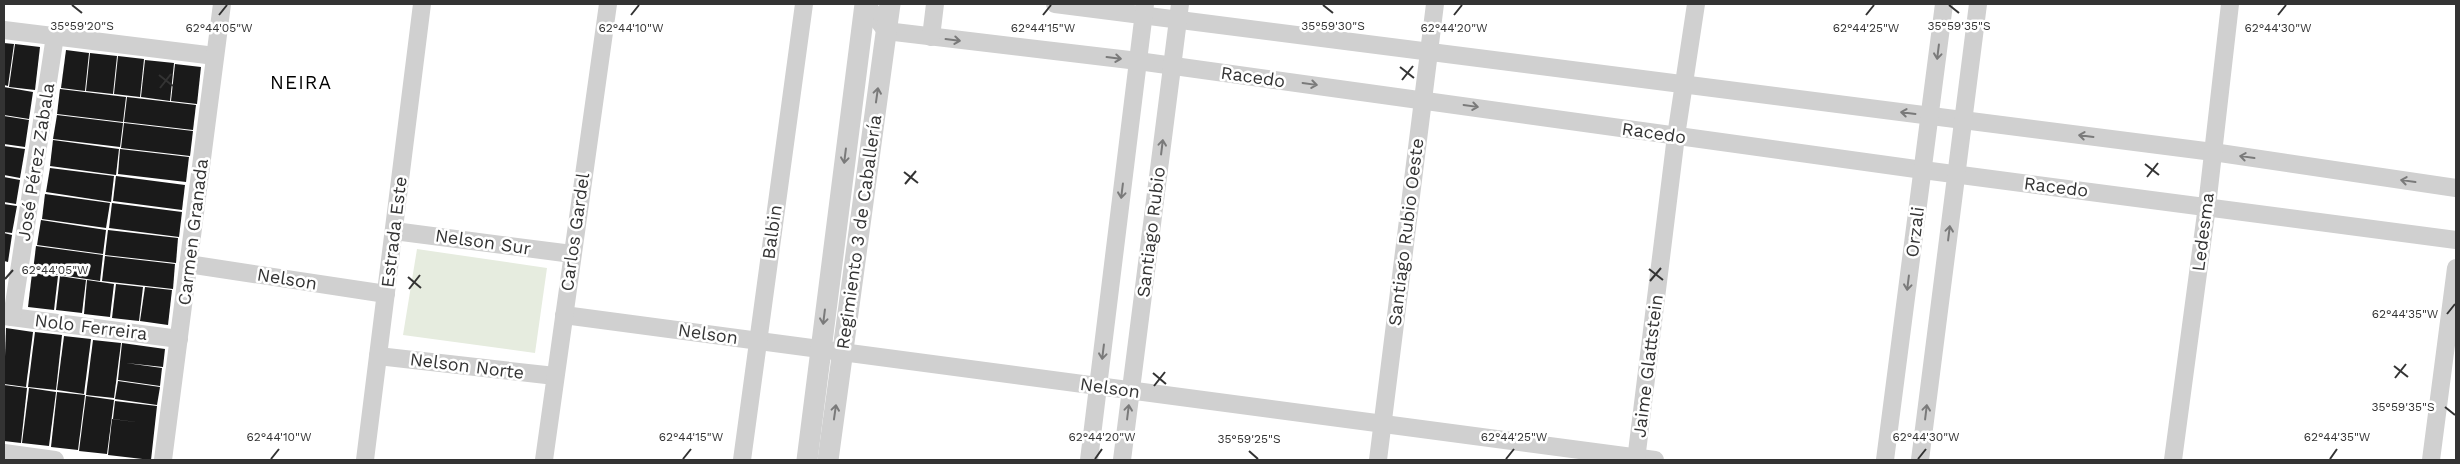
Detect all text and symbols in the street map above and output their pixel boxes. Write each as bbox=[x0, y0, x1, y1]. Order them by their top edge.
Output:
text: 35°59'20"S bbox=[50, 19, 114, 33]
text: 35°59'30"S bbox=[1301, 19, 1365, 33]
text: 35°59'35"S bbox=[1927, 19, 1991, 33]
text: 62°44'05"W bbox=[185, 21, 253, 35]
text: 62°44'10"W bbox=[599, 21, 664, 35]
text: 62°44'15"W bbox=[1011, 21, 1076, 35]
text: 62°44'20"W bbox=[1420, 21, 1488, 35]
text: 62°44'25"W bbox=[1833, 21, 1900, 35]
text: 62°44'30"W bbox=[2244, 21, 2312, 35]
one-way arrow bbox=[945, 35, 961, 45]
one-way arrow bbox=[1933, 44, 1943, 60]
one-way arrow bbox=[1106, 53, 1122, 63]
street label: Racedo bbox=[1220, 62, 1287, 91]
district label: NEIRA bbox=[270, 71, 332, 94]
one-way arrow bbox=[1302, 80, 1318, 90]
street label: José Pérez Zabala bbox=[13, 81, 58, 243]
one-way arrow bbox=[872, 87, 882, 103]
one-way arrow bbox=[1463, 102, 1479, 112]
one-way arrow bbox=[1900, 108, 1916, 118]
street label: Regimiento 3 de Caballería bbox=[832, 113, 885, 350]
street label: Racedo bbox=[1621, 118, 1688, 147]
one-way arrow bbox=[2078, 131, 2094, 141]
street label: Santiago Rubio Oeste bbox=[1384, 137, 1427, 327]
one-way arrow bbox=[1157, 139, 1167, 155]
one-way arrow bbox=[840, 148, 850, 164]
one-way arrow bbox=[2240, 152, 2256, 162]
street label: Carmen Granada bbox=[173, 157, 212, 307]
street label: Santiago Rubio bbox=[1132, 165, 1169, 298]
street label: Carlos Gardel bbox=[556, 171, 593, 292]
street label: Racedo bbox=[2023, 172, 2089, 201]
street label: Estrada Este bbox=[376, 175, 411, 289]
one-way arrow bbox=[2400, 176, 2416, 186]
one-way arrow bbox=[1117, 183, 1127, 199]
street label: Ledesma bbox=[2187, 191, 2218, 273]
street label: Balbin bbox=[757, 203, 786, 260]
street label: Orzali bbox=[1901, 205, 1928, 258]
street label: Nelson Sur bbox=[434, 224, 532, 259]
one-way arrow bbox=[1944, 226, 1954, 242]
text: 62°44'05"W bbox=[21, 263, 89, 277]
street label: Nelson bbox=[256, 263, 319, 294]
one-way arrow bbox=[1903, 274, 1913, 290]
street label: Jaime Glattstein bbox=[1628, 293, 1667, 439]
text: 62°44'35"W bbox=[2372, 307, 2439, 321]
street label: Nolo Ferreira bbox=[33, 309, 149, 344]
one-way arrow bbox=[819, 309, 829, 325]
street label: Nelson bbox=[677, 319, 739, 348]
one-way arrow bbox=[1098, 344, 1108, 360]
street label: Nelson Norte bbox=[409, 348, 525, 383]
street label: Nelson bbox=[1079, 373, 1141, 402]
text: 35°59'35"S bbox=[2371, 400, 2435, 414]
one-way arrow bbox=[830, 404, 840, 420]
one-way arrow bbox=[1123, 404, 1133, 420]
one-way arrow bbox=[1921, 404, 1931, 420]
text: 62°44'10"W bbox=[247, 430, 312, 444]
text: 62°44'15"W bbox=[659, 430, 724, 444]
text: 62°44'20"W bbox=[1068, 430, 1136, 444]
text: 62°44'25"W bbox=[1481, 430, 1548, 444]
text: 62°44'30"W bbox=[1892, 430, 1960, 444]
text: 62°44'35"W bbox=[2304, 430, 2371, 444]
text: 35°59'25"S bbox=[1217, 432, 1281, 446]

